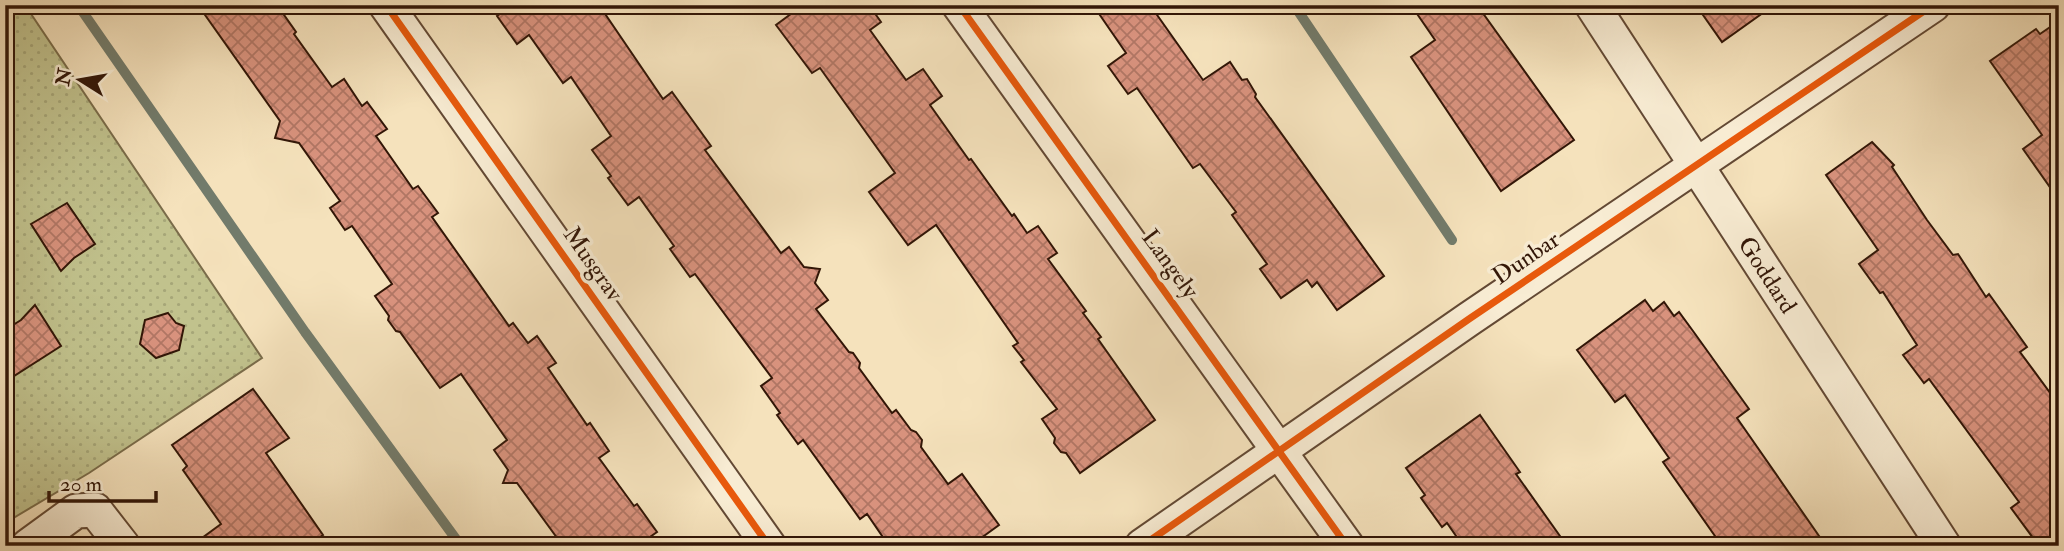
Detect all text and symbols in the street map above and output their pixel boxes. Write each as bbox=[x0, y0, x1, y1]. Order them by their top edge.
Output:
north arrow bbox=[46, 46, 116, 116]
text: N bbox=[51, 65, 78, 89]
street label: Musgrav bbox=[556, 221, 630, 308]
street label: Langely bbox=[1135, 223, 1206, 305]
street label: Dunbar bbox=[1486, 224, 1566, 292]
street label: Goddard bbox=[1731, 230, 1804, 319]
scale bar bbox=[49, 460, 156, 504]
text: 20 m bbox=[60, 471, 102, 498]

